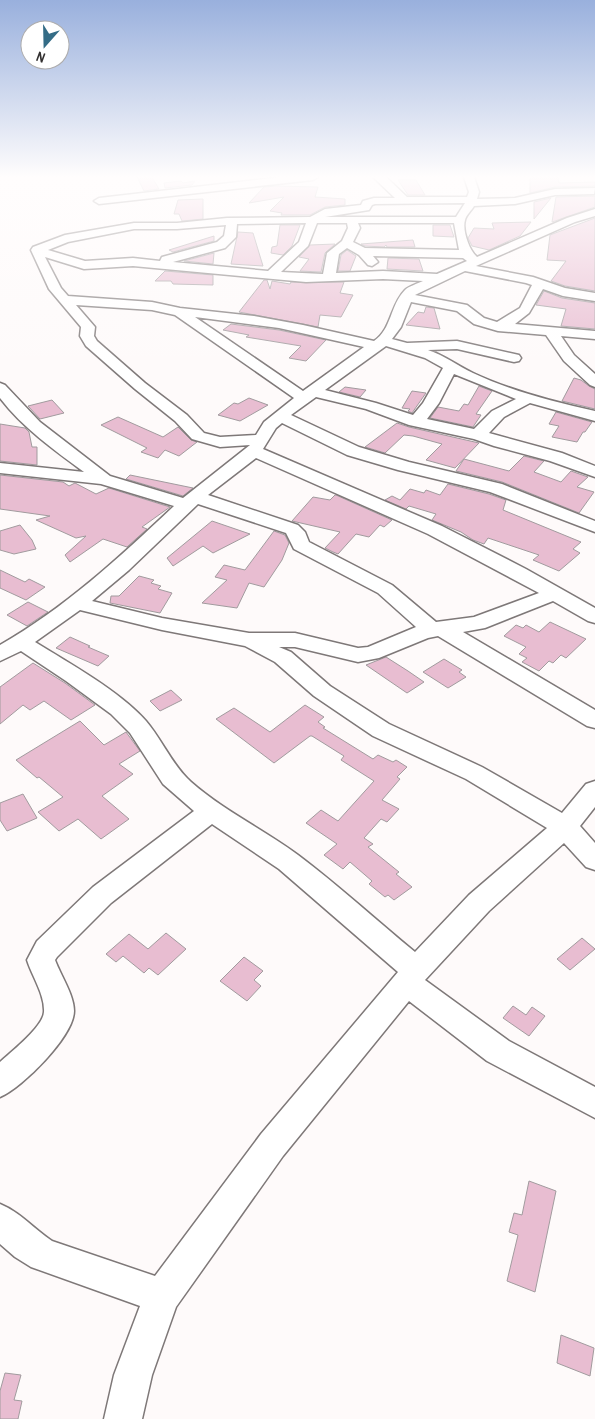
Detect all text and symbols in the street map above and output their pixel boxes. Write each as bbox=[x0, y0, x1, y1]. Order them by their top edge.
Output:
north arrow bbox=[20, 20, 70, 70]
text: N bbox=[34, 47, 48, 67]

